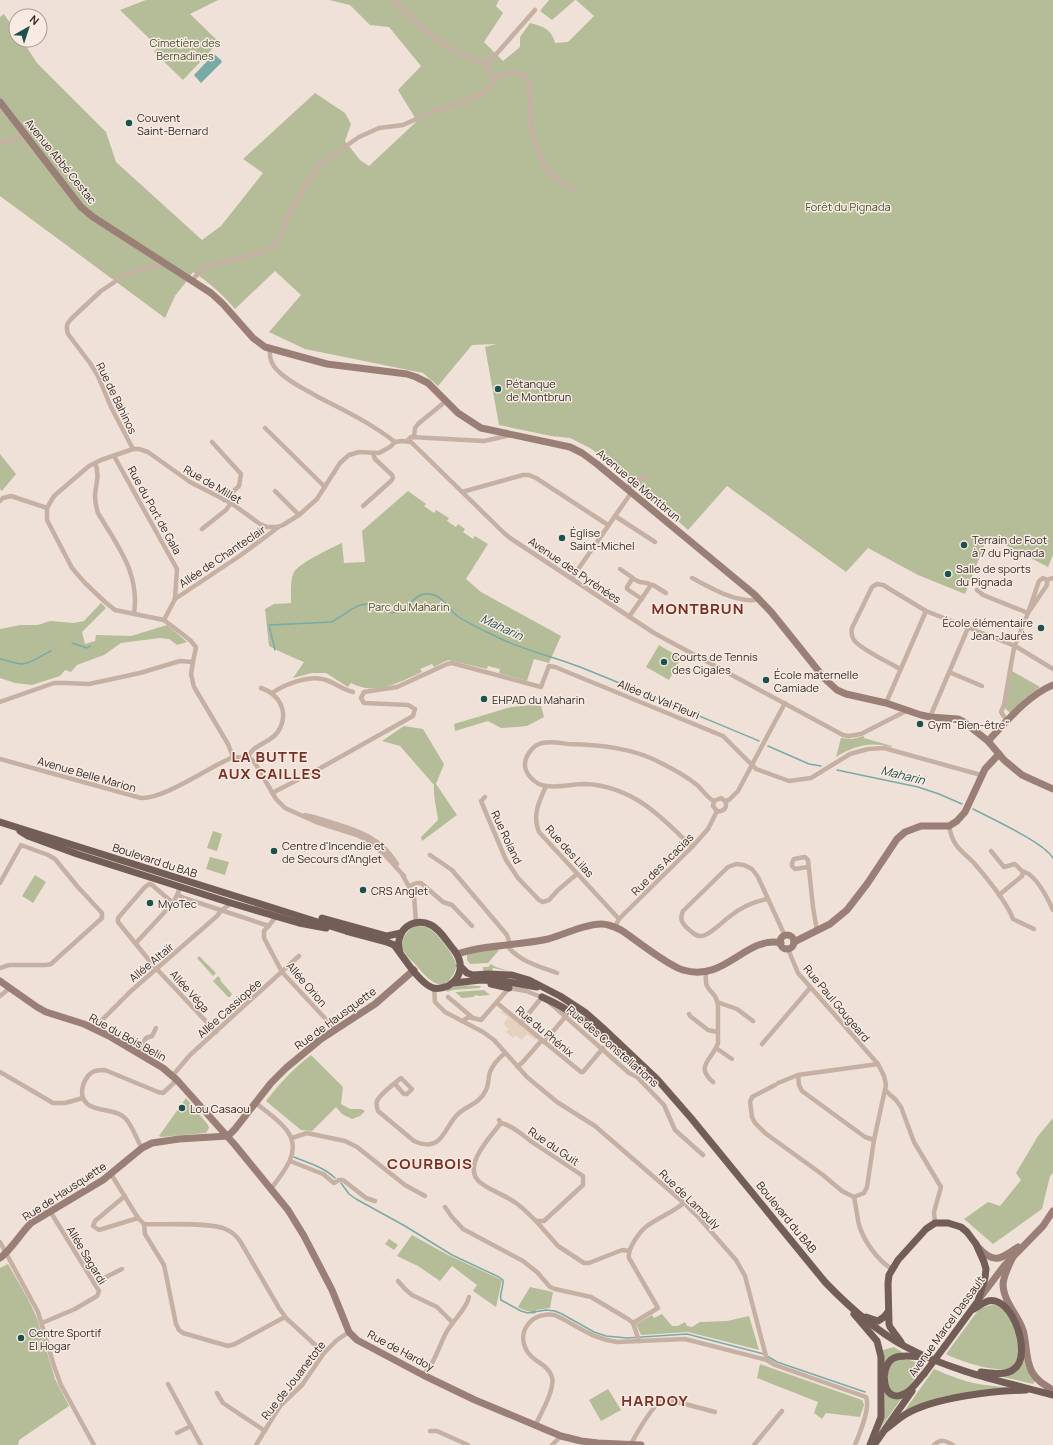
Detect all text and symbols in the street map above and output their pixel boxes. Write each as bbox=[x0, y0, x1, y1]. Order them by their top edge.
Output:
north arrow bbox=[8, 8, 48, 48]
text: N bbox=[27, 12, 42, 28]
park label: Cimetière des Bernadines bbox=[150, 35, 221, 63]
place label: Couvent Saint-Bernard bbox=[137, 110, 208, 138]
street label: Avenue Abbé Cestac bbox=[22, 115, 100, 207]
marker: Couvent Saint-Bernard bbox=[124, 118, 134, 128]
park label: Forêt du Pignada bbox=[805, 199, 891, 214]
street label: Rue de Bahinos bbox=[93, 360, 141, 437]
place label: Pétanque de Montbrun bbox=[506, 376, 571, 404]
marker: Pétanque de Montbrun bbox=[493, 384, 503, 394]
street label: Avenue de Montbrun bbox=[594, 445, 684, 525]
street label: Rue de Millet bbox=[181, 461, 245, 507]
street label: Rue du Port de Gala bbox=[125, 463, 185, 557]
street label: Allée de Chanteclair bbox=[176, 521, 268, 590]
place label: Église Saint-Michel bbox=[570, 525, 634, 553]
place label: Terrain de Foot à 7 du Pignada bbox=[972, 532, 1047, 560]
street label: Avenue des Pyrénées bbox=[526, 533, 624, 607]
marker: Église Saint-Michel bbox=[557, 533, 567, 543]
marker: Terrain de Foot à 7 du Pignada bbox=[959, 540, 969, 550]
place label: Salle de sports du Pignada bbox=[956, 561, 1031, 589]
marker: Salle de sports du Pignada bbox=[943, 569, 953, 579]
district label: MONTBRUN bbox=[652, 598, 744, 619]
park label: Parc du Maharin bbox=[369, 599, 449, 614]
water label: Maharin bbox=[478, 610, 527, 645]
place label: École élémentaire Jean-Jaurès bbox=[942, 615, 1034, 643]
marker: École élémentaire Jean-Jaurès bbox=[1036, 623, 1046, 633]
place label: Courts de Tennis des Cigales bbox=[672, 649, 758, 677]
marker: Courts de Tennis des Cigales bbox=[659, 657, 669, 667]
place label: École maternelle Camiade bbox=[774, 667, 859, 695]
marker: École maternelle Camiade bbox=[761, 675, 771, 685]
street label: Allée du Val Fleuri bbox=[616, 676, 702, 722]
place label: EHPAD du Maharin bbox=[492, 692, 585, 707]
marker: EHPAD du Maharin bbox=[479, 694, 489, 704]
place label: Gym "Bien-être" bbox=[928, 717, 1010, 732]
marker: Gym "Bien-être" bbox=[915, 719, 925, 729]
district label: LA BUTTE AUX CAILLES bbox=[218, 746, 322, 784]
street label: Avenue Belle Marion bbox=[36, 753, 138, 795]
water label: Maharin bbox=[879, 761, 928, 789]
street label: Rue Roland bbox=[488, 808, 526, 866]
street label: Rue des Lilas bbox=[542, 822, 598, 881]
street label: Rue des Acacias bbox=[628, 829, 697, 898]
place label: Centre d'Incendie et de Secours d'Anglet bbox=[282, 838, 385, 866]
street label: Boulevard du BAB bbox=[111, 839, 200, 881]
marker: Centre d'Incendie et de Secours d'Anglet bbox=[269, 846, 279, 856]
place label: CRS Anglet bbox=[371, 883, 428, 898]
marker: CRS Anglet bbox=[358, 885, 368, 895]
place label: MyoTec bbox=[158, 896, 197, 911]
marker: MyoTec bbox=[145, 898, 155, 908]
street label: Allée Altaïr bbox=[126, 939, 176, 985]
street label: Allée Orion bbox=[283, 958, 331, 1010]
street label: Rue Paul Gougeard bbox=[800, 961, 874, 1045]
street label: Allée Véga bbox=[167, 967, 213, 1015]
street label: Allée Cassiopée bbox=[194, 975, 265, 1041]
street label: Rue de Hausquette bbox=[291, 983, 379, 1053]
street label: Rue du Phénix bbox=[513, 1002, 577, 1060]
street label: Rue des Constellations bbox=[564, 1002, 662, 1090]
street label: Rue du Bois Belin bbox=[87, 1010, 169, 1064]
place label: Lou Casaou bbox=[190, 1101, 250, 1116]
marker: Lou Casaou bbox=[177, 1103, 187, 1113]
street label: Rue du Guit bbox=[526, 1123, 582, 1169]
district label: COURBOIS bbox=[387, 1153, 473, 1174]
street label: Rue de Hausquette bbox=[19, 1158, 109, 1224]
street label: Rue de Lamouly bbox=[656, 1166, 724, 1232]
street label: Boulevard du BAB bbox=[753, 1178, 821, 1256]
street label: Allée Sagardi bbox=[64, 1223, 110, 1287]
street label: Avenue Marcel Dassault bbox=[904, 1273, 988, 1379]
place label: Centre Sportif El Hogar bbox=[29, 1325, 101, 1353]
street label: Rue de Hardoy bbox=[365, 1326, 437, 1374]
marker: Centre Sportif El Hogar bbox=[16, 1333, 26, 1343]
street label: Rue de Jouanetote bbox=[258, 1337, 329, 1422]
district label: HARDOY bbox=[621, 1390, 689, 1411]

